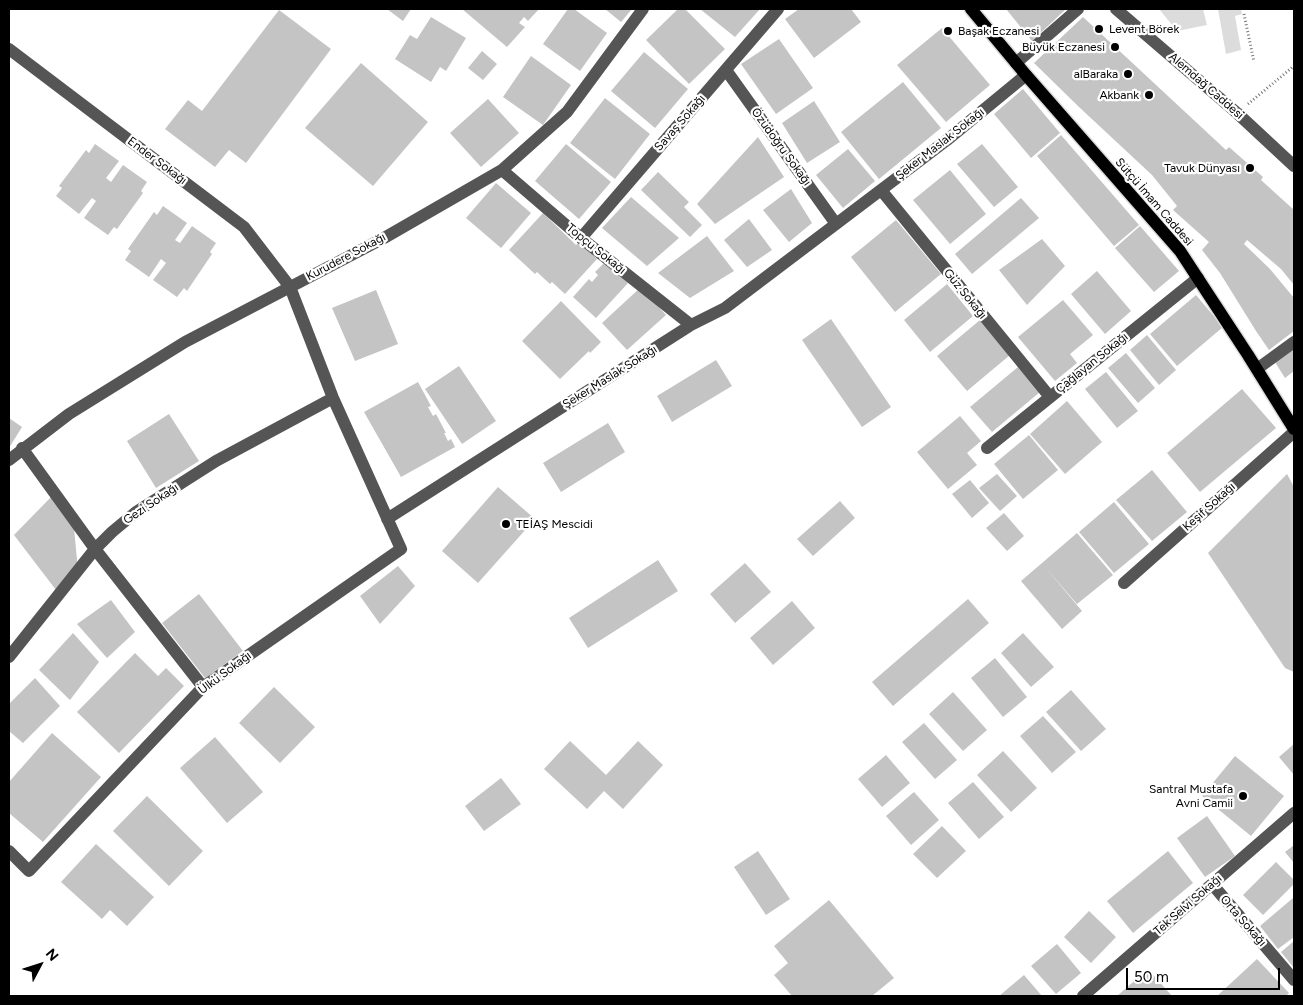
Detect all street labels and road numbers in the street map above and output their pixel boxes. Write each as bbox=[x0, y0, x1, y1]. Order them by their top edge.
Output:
street label: Alemdağ Caddesi bbox=[1166, 50, 1246, 122]
street label: Savaş Sokağı bbox=[652, 92, 708, 154]
street label: Özüdoğru Sokağı bbox=[748, 105, 814, 189]
street label: Şeker Maslak Sokağı bbox=[893, 105, 987, 183]
street label: Ender Sokağı bbox=[125, 134, 189, 188]
street label: Sütçü İmam Caddesi bbox=[1112, 155, 1196, 249]
street label: Topçu Sokağı bbox=[563, 221, 629, 277]
street label: Kurudere Sokağı bbox=[304, 230, 388, 284]
street label: Güz Sokağı bbox=[940, 266, 990, 322]
street label: Çağlayan Sokağı bbox=[1053, 330, 1131, 396]
street label: Şeker Maslak Sokağı bbox=[560, 342, 660, 412]
street label: Gezi Sokağı bbox=[121, 480, 181, 528]
street label: Keşif Sokağı bbox=[1180, 480, 1238, 534]
street label: Ülkü Sokağı bbox=[196, 648, 254, 698]
street label: Tek Selvi Sokağı bbox=[1151, 871, 1225, 939]
street label: Orta Sokağı bbox=[1217, 893, 1269, 949]

